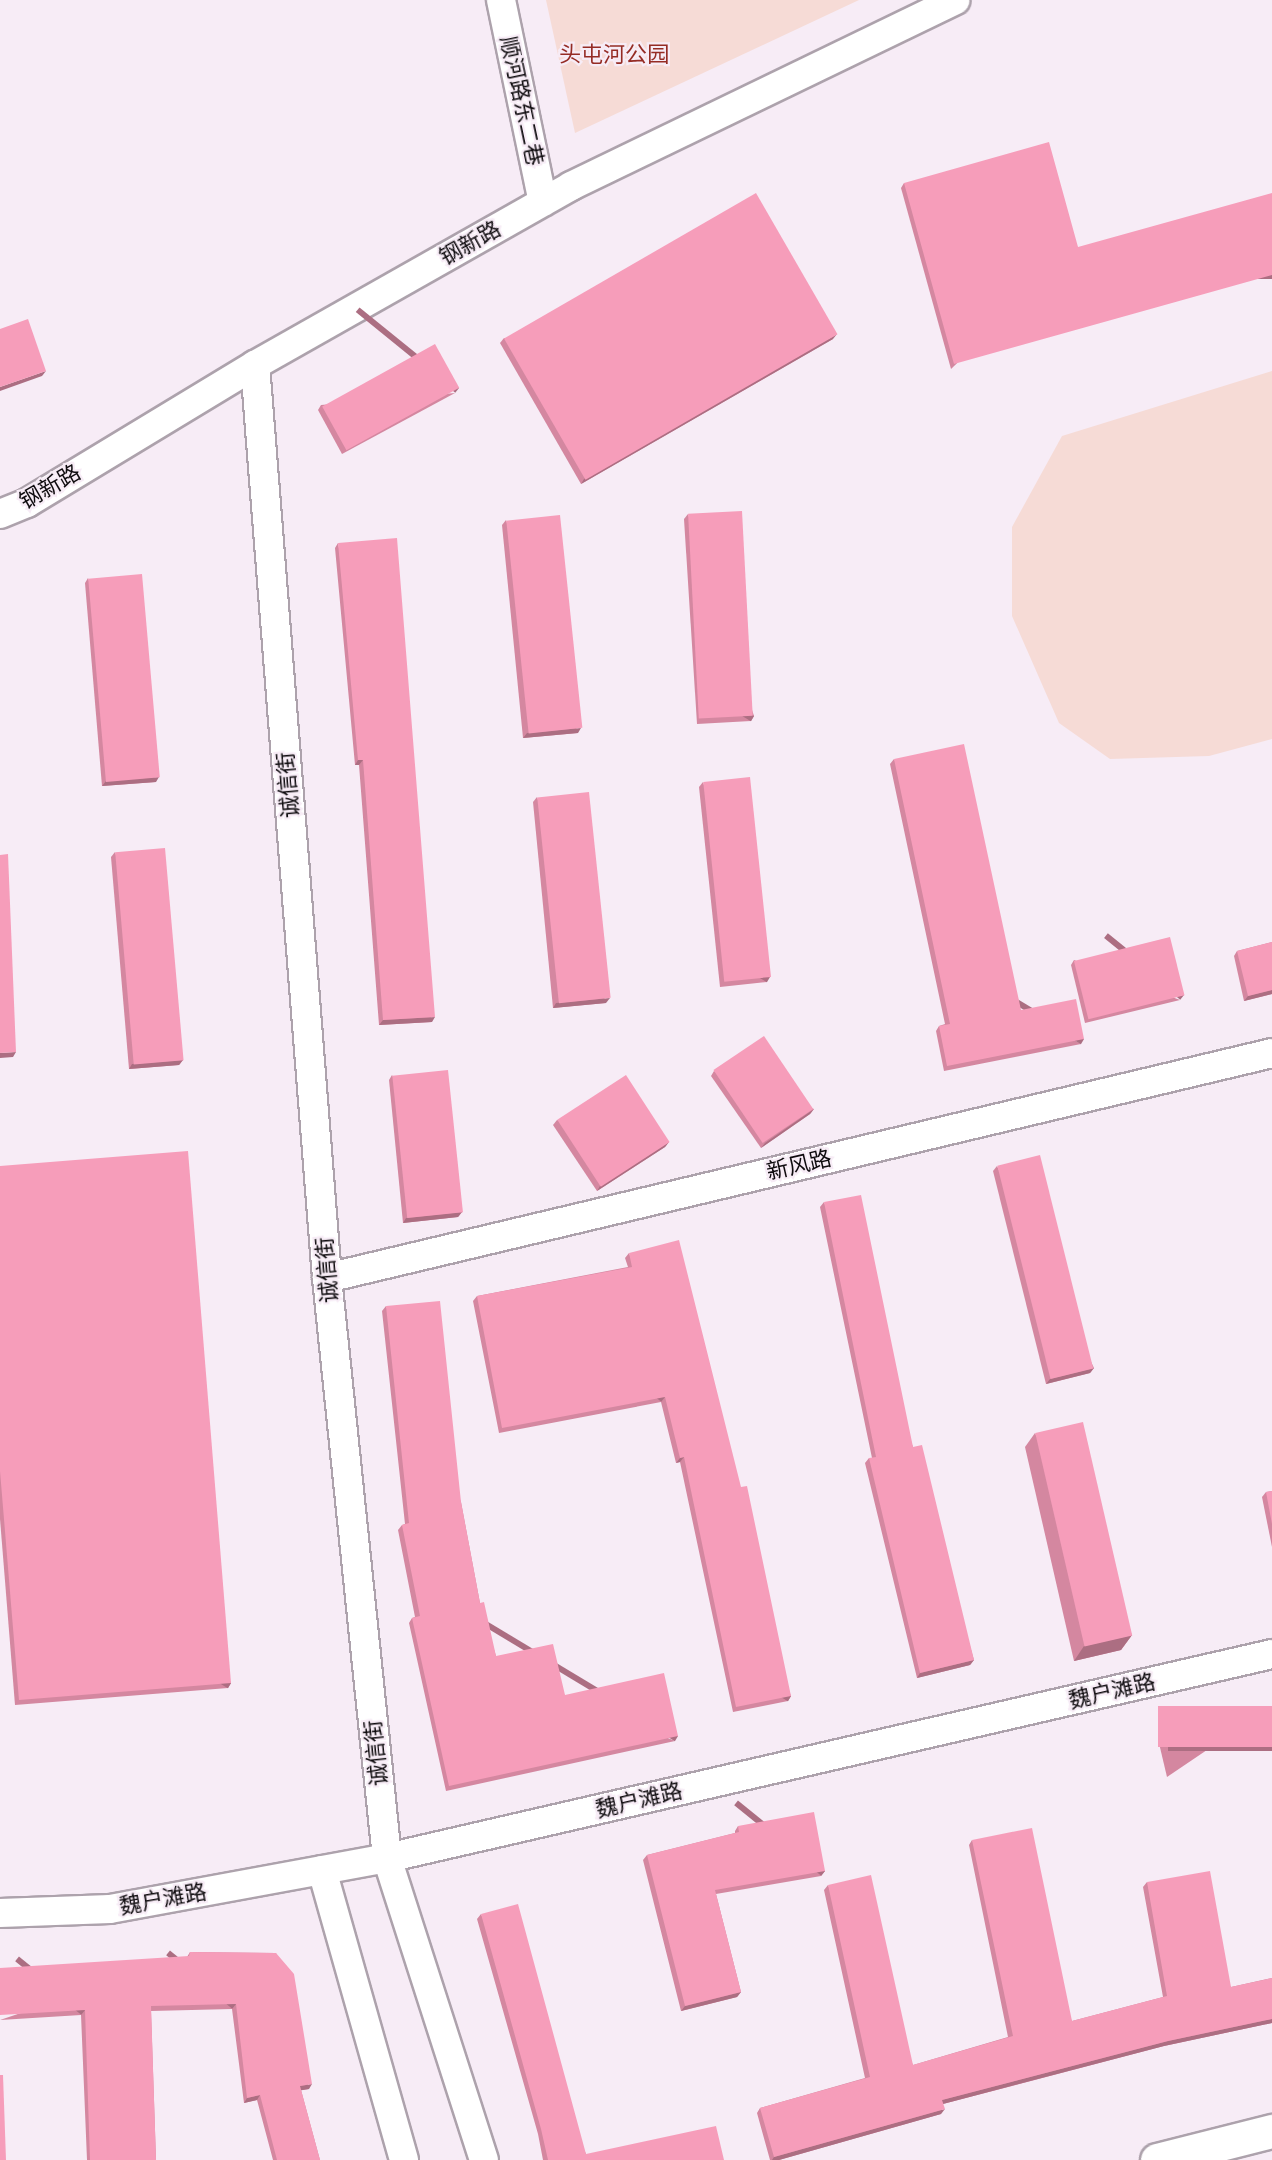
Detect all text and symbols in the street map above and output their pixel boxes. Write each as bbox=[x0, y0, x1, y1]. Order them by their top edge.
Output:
street label: 顺河路东二巷 bbox=[495, 34, 549, 168]
park label: 头屯河公园 bbox=[559, 42, 669, 68]
street label: 钢新路 bbox=[435, 215, 505, 271]
street label: 钢新路 bbox=[15, 459, 85, 515]
street label: 诚信街 bbox=[272, 751, 304, 819]
street label: 新风路 bbox=[764, 1145, 834, 1185]
street label: 诚信街 bbox=[311, 1236, 343, 1304]
street label: 魏户滩路 bbox=[1066, 1668, 1158, 1714]
street label: 诚信街 bbox=[359, 1719, 393, 1787]
street label: 魏户滩路 bbox=[593, 1777, 685, 1823]
street label: 魏户滩路 bbox=[117, 1878, 209, 1920]

